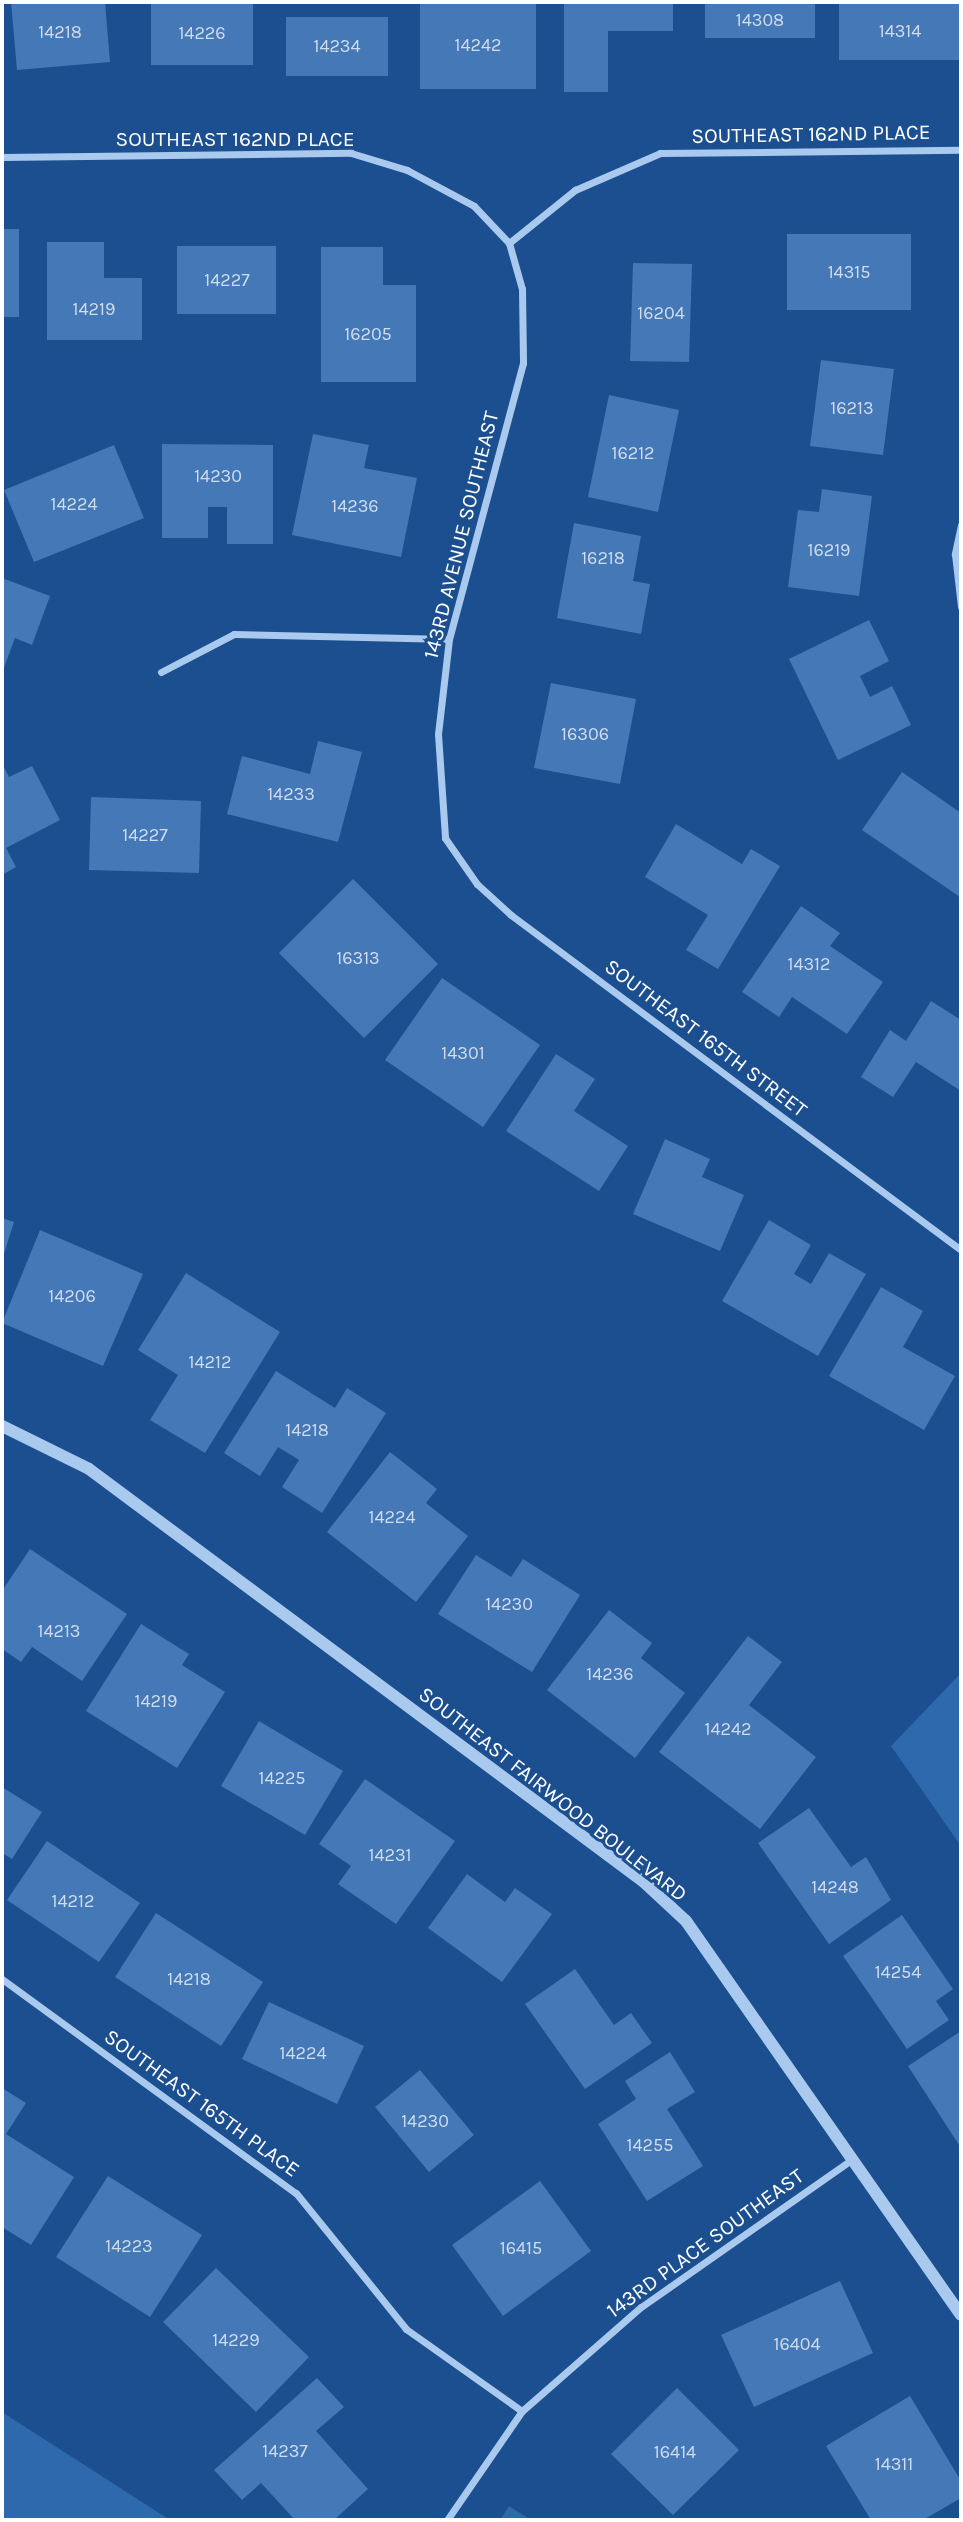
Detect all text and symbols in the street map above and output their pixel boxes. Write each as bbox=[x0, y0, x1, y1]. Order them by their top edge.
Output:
house number: 14308 bbox=[736, 9, 784, 31]
house number: 14314 bbox=[879, 20, 921, 42]
house number: 14218 bbox=[38, 21, 82, 43]
house number: 14226 bbox=[178, 22, 226, 44]
house number: 14242 bbox=[455, 34, 501, 56]
house number: 14234 bbox=[313, 35, 361, 57]
street label: SOUTHEAST 162ND PLACE bbox=[691, 119, 931, 149]
street label: SOUTHEAST 162ND PLACE bbox=[115, 126, 355, 152]
house number: 14315 bbox=[828, 261, 870, 283]
house number: 14227 bbox=[204, 269, 250, 291]
house number: 14219 bbox=[73, 298, 115, 320]
house number: 16204 bbox=[637, 302, 685, 324]
house number: 16205 bbox=[344, 323, 392, 345]
house number: 16213 bbox=[830, 397, 874, 419]
street label: 143RD AVENUE SOUTHEAST bbox=[418, 409, 504, 661]
house number: 16212 bbox=[611, 442, 655, 464]
house number: 14230 bbox=[194, 465, 242, 487]
house number: 14224 bbox=[51, 493, 97, 515]
house number: 14236 bbox=[331, 495, 379, 517]
house number: 16219 bbox=[807, 539, 851, 561]
house number: 16218 bbox=[581, 547, 625, 569]
house number: 16306 bbox=[561, 723, 609, 745]
house number: 14233 bbox=[267, 783, 315, 805]
house number: 14227 bbox=[122, 824, 168, 846]
house number: 16313 bbox=[336, 947, 380, 969]
house number: 14312 bbox=[787, 953, 831, 975]
street label: SOUTHEAST 165TH STREET bbox=[600, 954, 812, 1122]
house number: 14301 bbox=[441, 1042, 485, 1064]
house number: 14206 bbox=[48, 1285, 96, 1307]
house number: 14212 bbox=[189, 1351, 231, 1373]
house number: 14218 bbox=[285, 1419, 329, 1441]
house number: 14224 bbox=[369, 1506, 415, 1528]
house number: 14230 bbox=[485, 1593, 533, 1615]
house number: 14213 bbox=[37, 1620, 81, 1642]
house number: 14236 bbox=[586, 1663, 634, 1685]
street label: SOUTHEAST FAIRWOOD BOULEVARD bbox=[414, 1681, 692, 1907]
house number: 14219 bbox=[135, 1690, 177, 1712]
house number: 14242 bbox=[705, 1718, 751, 1740]
house number: 14225 bbox=[258, 1767, 306, 1789]
house number: 14231 bbox=[368, 1844, 412, 1866]
house number: 14248 bbox=[811, 1876, 859, 1898]
house number: 14212 bbox=[52, 1890, 94, 1912]
house number: 14254 bbox=[875, 1961, 921, 1983]
house number: 14218 bbox=[167, 1968, 211, 1990]
street label: SOUTHEAST 165TH PLACE bbox=[99, 2024, 305, 2182]
house number: 14224 bbox=[280, 2042, 326, 2064]
house number: 14230 bbox=[401, 2110, 449, 2132]
house number: 14255 bbox=[627, 2134, 673, 2156]
street label: 143RD PLACE SOUTHEAST bbox=[602, 2163, 808, 2323]
house number: 14223 bbox=[105, 2235, 153, 2257]
house number: 16415 bbox=[500, 2237, 542, 2259]
house number: 14229 bbox=[212, 2329, 260, 2351]
house number: 16404 bbox=[773, 2333, 821, 2355]
house number: 14237 bbox=[262, 2440, 308, 2462]
house number: 16414 bbox=[654, 2441, 696, 2463]
house number: 14311 bbox=[875, 2453, 913, 2475]

